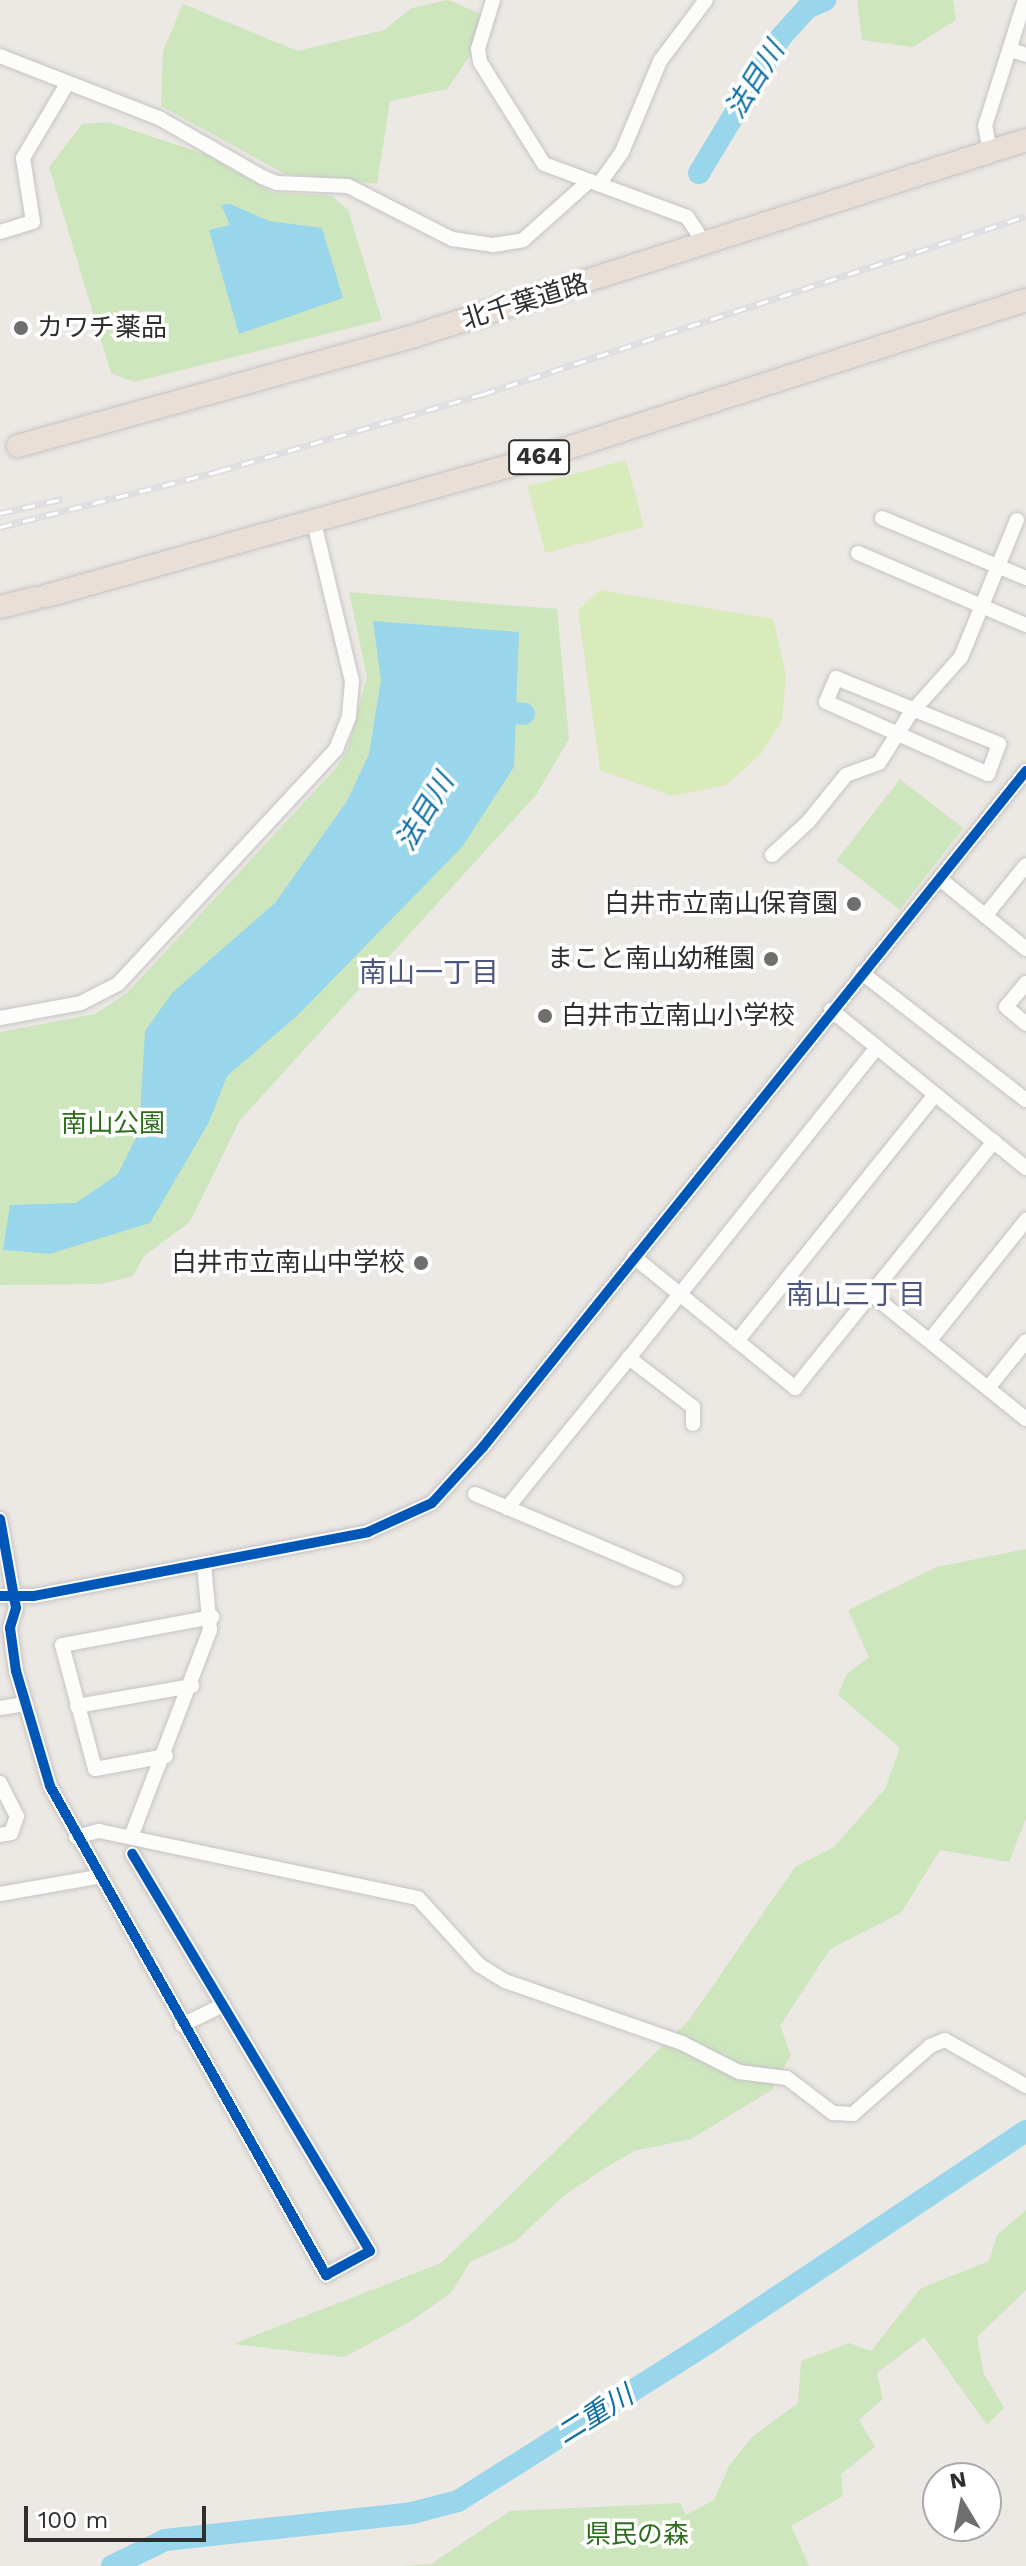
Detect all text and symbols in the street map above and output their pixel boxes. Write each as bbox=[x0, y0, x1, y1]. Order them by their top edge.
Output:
water label: 法目川 bbox=[718, 35, 792, 125]
street label: 北千葉道路 bbox=[458, 268, 592, 336]
place label: カワチ薬品 bbox=[37, 312, 167, 344]
marker: カワチ薬品 bbox=[12, 319, 30, 337]
road number: 464 bbox=[507, 437, 571, 477]
water label: 法目川 bbox=[389, 767, 461, 857]
place label: 白井市立南山保育園 bbox=[604, 888, 838, 920]
marker: 白井市立南山保育園 bbox=[845, 895, 863, 913]
place label: まこと南山幼稚園 bbox=[547, 943, 755, 975]
marker: まこと南山幼稚園 bbox=[762, 950, 780, 968]
district label: 南山一丁目 bbox=[359, 956, 499, 990]
place label: 白井市立南山小学校 bbox=[561, 1000, 795, 1032]
marker: 白井市立南山小学校 bbox=[536, 1007, 554, 1025]
park label: 南山公園 bbox=[61, 1108, 165, 1140]
place label: 白井市立南山中学校 bbox=[171, 1247, 405, 1279]
marker: 白井市立南山中学校 bbox=[412, 1254, 430, 1272]
district label: 南山三丁目 bbox=[786, 1278, 926, 1312]
water label: 二重川 bbox=[550, 2378, 640, 2452]
north arrow bbox=[922, 2462, 1002, 2542]
text: N bbox=[948, 2466, 968, 2494]
scale bar bbox=[28, 2490, 210, 2540]
text: 100 m bbox=[38, 2506, 108, 2534]
park label: 県民の森 bbox=[585, 2519, 689, 2551]

